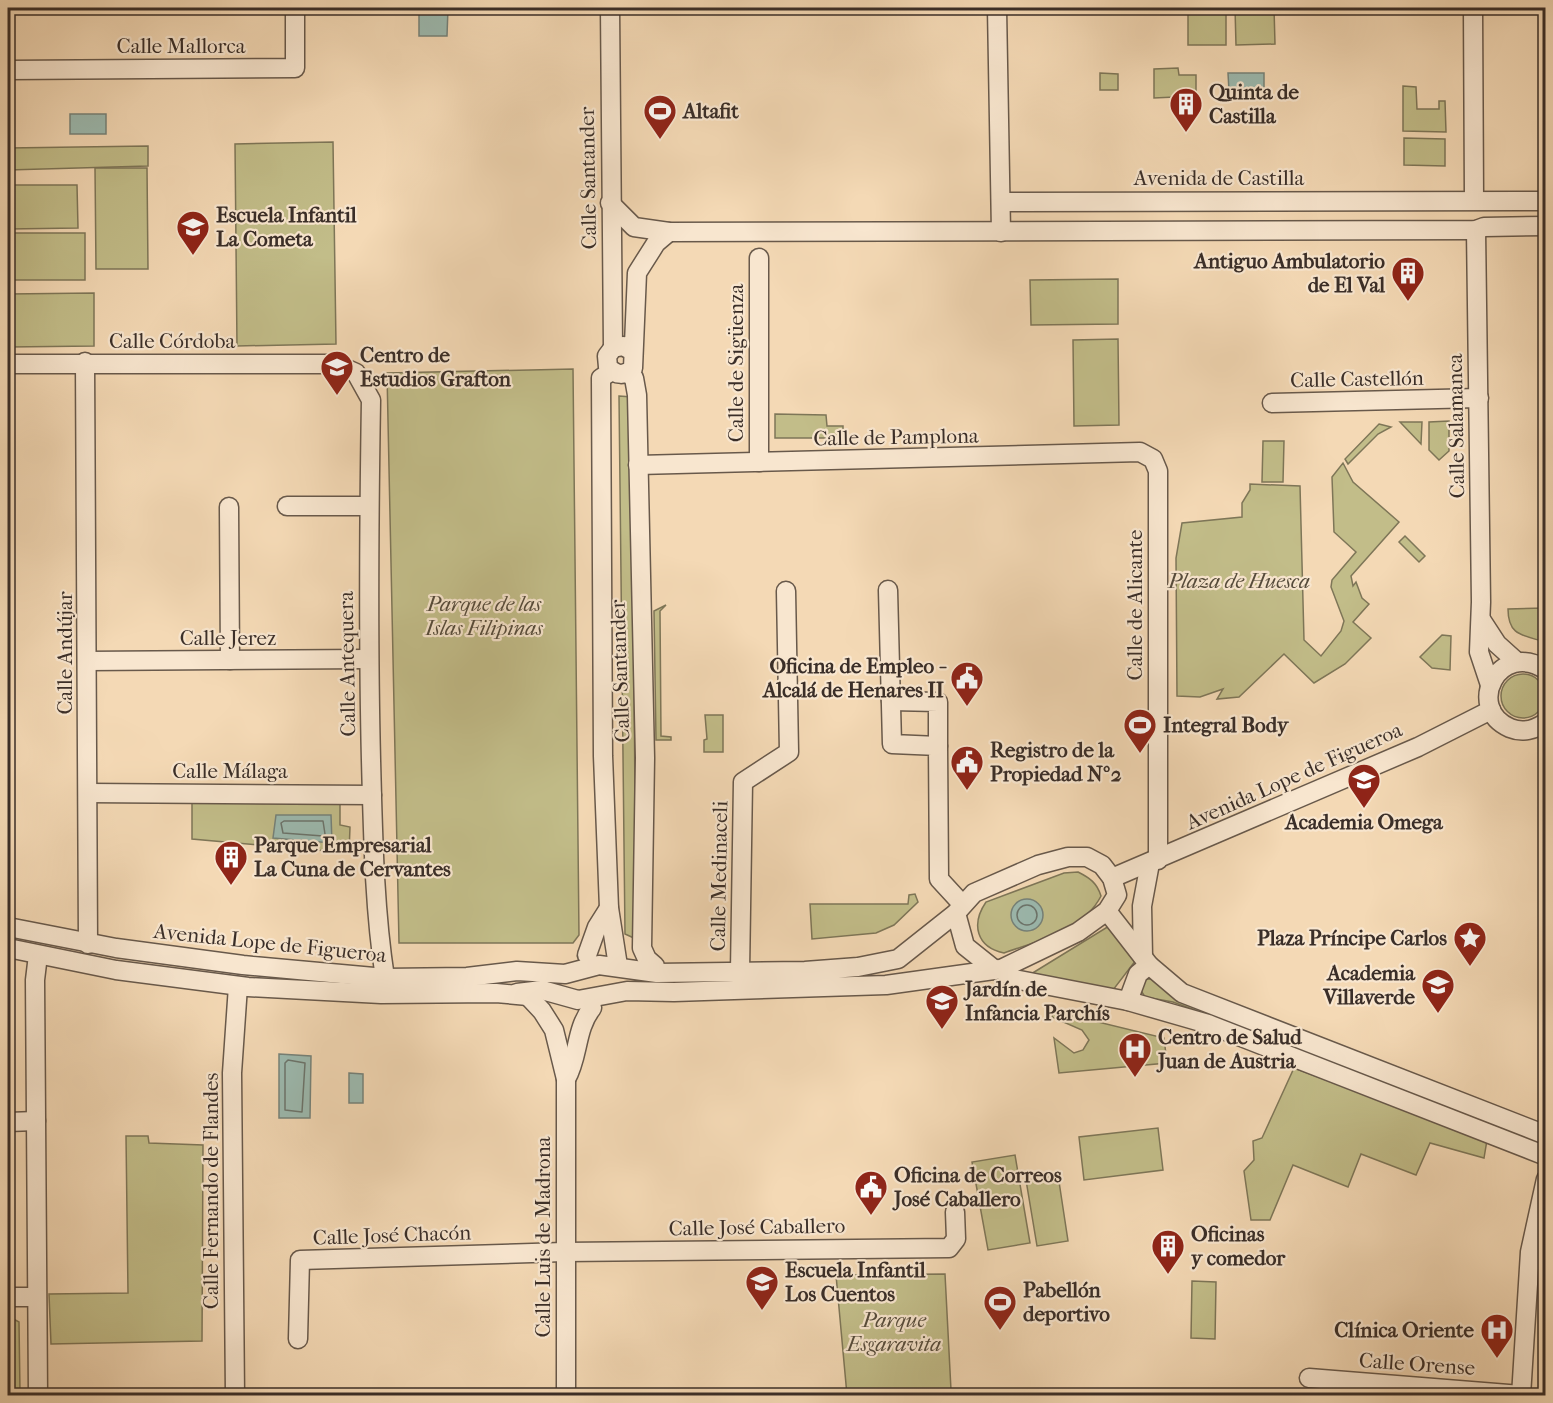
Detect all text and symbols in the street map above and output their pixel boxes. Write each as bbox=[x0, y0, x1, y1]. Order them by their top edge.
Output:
street label: Calle Mallorca bbox=[117, 34, 246, 58]
place label: Quinta de Castilla bbox=[1209, 80, 1299, 128]
building icon: Quinta de Castilla bbox=[1168, 86, 1204, 133]
sports icon: Altafit bbox=[642, 93, 678, 140]
place label: Altafit bbox=[681, 99, 739, 123]
street label: Calle Santander bbox=[575, 106, 601, 250]
street label: Avenida de Castilla bbox=[1133, 166, 1305, 190]
place label: Escuela Infantil La Cometa bbox=[216, 203, 357, 251]
school or university icon: Escuela Infantil La Cometa bbox=[175, 209, 211, 256]
place label: Antiguo Ambulatorio de El Val bbox=[1192, 249, 1385, 297]
building icon: Antiguo Ambulatorio de El Val bbox=[1390, 255, 1426, 302]
street label: Calle de Sigüenza bbox=[724, 284, 748, 442]
street label: Calle Córdoba bbox=[109, 329, 235, 353]
place label: Centro de Estudios Grafton bbox=[360, 343, 512, 391]
school or university icon: Centro de Estudios Grafton bbox=[319, 349, 355, 396]
street label: Calle Salamanca bbox=[1443, 353, 1469, 498]
street label: Calle Castellón bbox=[1290, 366, 1424, 392]
street label: Calle de Pamplona bbox=[813, 424, 979, 450]
street label: Calle de Alicante bbox=[1123, 530, 1147, 680]
park label: Plaza de Huesca bbox=[1167, 569, 1310, 593]
street label: Calle Andújar bbox=[53, 591, 77, 715]
street label: Calle Antequera bbox=[334, 591, 360, 737]
park label: Parque de las Islas Filipinas bbox=[424, 592, 543, 640]
street label: Calle Santander bbox=[606, 599, 634, 743]
street label: Calle Jerez bbox=[180, 626, 276, 650]
place label: Oficina de Empleo - Alcalá de Henares II bbox=[761, 654, 948, 702]
public building icon: Oficina de Empleo - Alcalá de Henares II bbox=[949, 660, 985, 707]
sports icon: Integral Body bbox=[1122, 707, 1158, 754]
place label: Integral Body bbox=[1163, 713, 1290, 737]
street label: Avenida Lope de Figueroa bbox=[1181, 717, 1406, 835]
place label: Registro de la Propiedad Nº2 bbox=[990, 738, 1122, 786]
public building icon: Registro de la Propiedad Nº2 bbox=[949, 744, 985, 791]
street label: Calle Málaga bbox=[172, 759, 288, 783]
school or university icon: Academia Omega bbox=[1346, 762, 1382, 809]
street label: Calle Medinaceli bbox=[706, 800, 732, 952]
place label: Academia Omega bbox=[1283, 810, 1444, 834]
place label: Parque Empresarial La Cuna de Cervantes bbox=[254, 833, 451, 881]
building icon: Parque Empresarial La Cuna de Cervantes bbox=[213, 839, 249, 886]
street label: Avenida Lope de Figueroa bbox=[151, 919, 388, 967]
place icon: Plaza Príncipe Carlos bbox=[1452, 920, 1488, 967]
place label: Plaza Príncipe Carlos bbox=[1257, 926, 1447, 950]
place label: Academia Villaverde bbox=[1322, 961, 1416, 1009]
school or university icon: Academia Villaverde bbox=[1420, 967, 1456, 1014]
place label: Jardín de Infancia Parchís bbox=[963, 977, 1110, 1025]
school or university icon: Jardín de Infancia Parchís bbox=[924, 983, 960, 1030]
place label: Centro de Salud Juan de Austria bbox=[1156, 1025, 1302, 1073]
hospital icon: Centro de Salud Juan de Austria bbox=[1117, 1031, 1153, 1078]
street label: Calle Fernando de Flandes bbox=[199, 1073, 223, 1309]
street label: Calle Luis de Madrona bbox=[531, 1136, 555, 1338]
place label: Oficina de Correos José Caballero bbox=[892, 1163, 1062, 1211]
public building icon: Oficina de Correos José Caballero bbox=[853, 1169, 889, 1216]
street label: Calle José Caballero bbox=[668, 1213, 846, 1241]
street label: Calle José Chacón bbox=[312, 1220, 472, 1250]
place label: Oficinas y comedor bbox=[1191, 1222, 1286, 1270]
building icon: Oficinas y comedor bbox=[1150, 1228, 1186, 1275]
place label: Escuela Infantil Los Cuentos bbox=[785, 1258, 926, 1306]
school or university icon: Escuela Infantil Los Cuentos bbox=[744, 1264, 780, 1311]
place label: Pabellón deportivo bbox=[1023, 1278, 1110, 1326]
sports icon: Pabellón deportivo bbox=[982, 1284, 1018, 1331]
park label: Parque Esgaravita bbox=[845, 1308, 941, 1356]
hospital icon: Clínica Oriente bbox=[1479, 1312, 1515, 1359]
place label: Clínica Oriente bbox=[1334, 1318, 1475, 1342]
street label: Calle Orense bbox=[1358, 1348, 1476, 1380]

